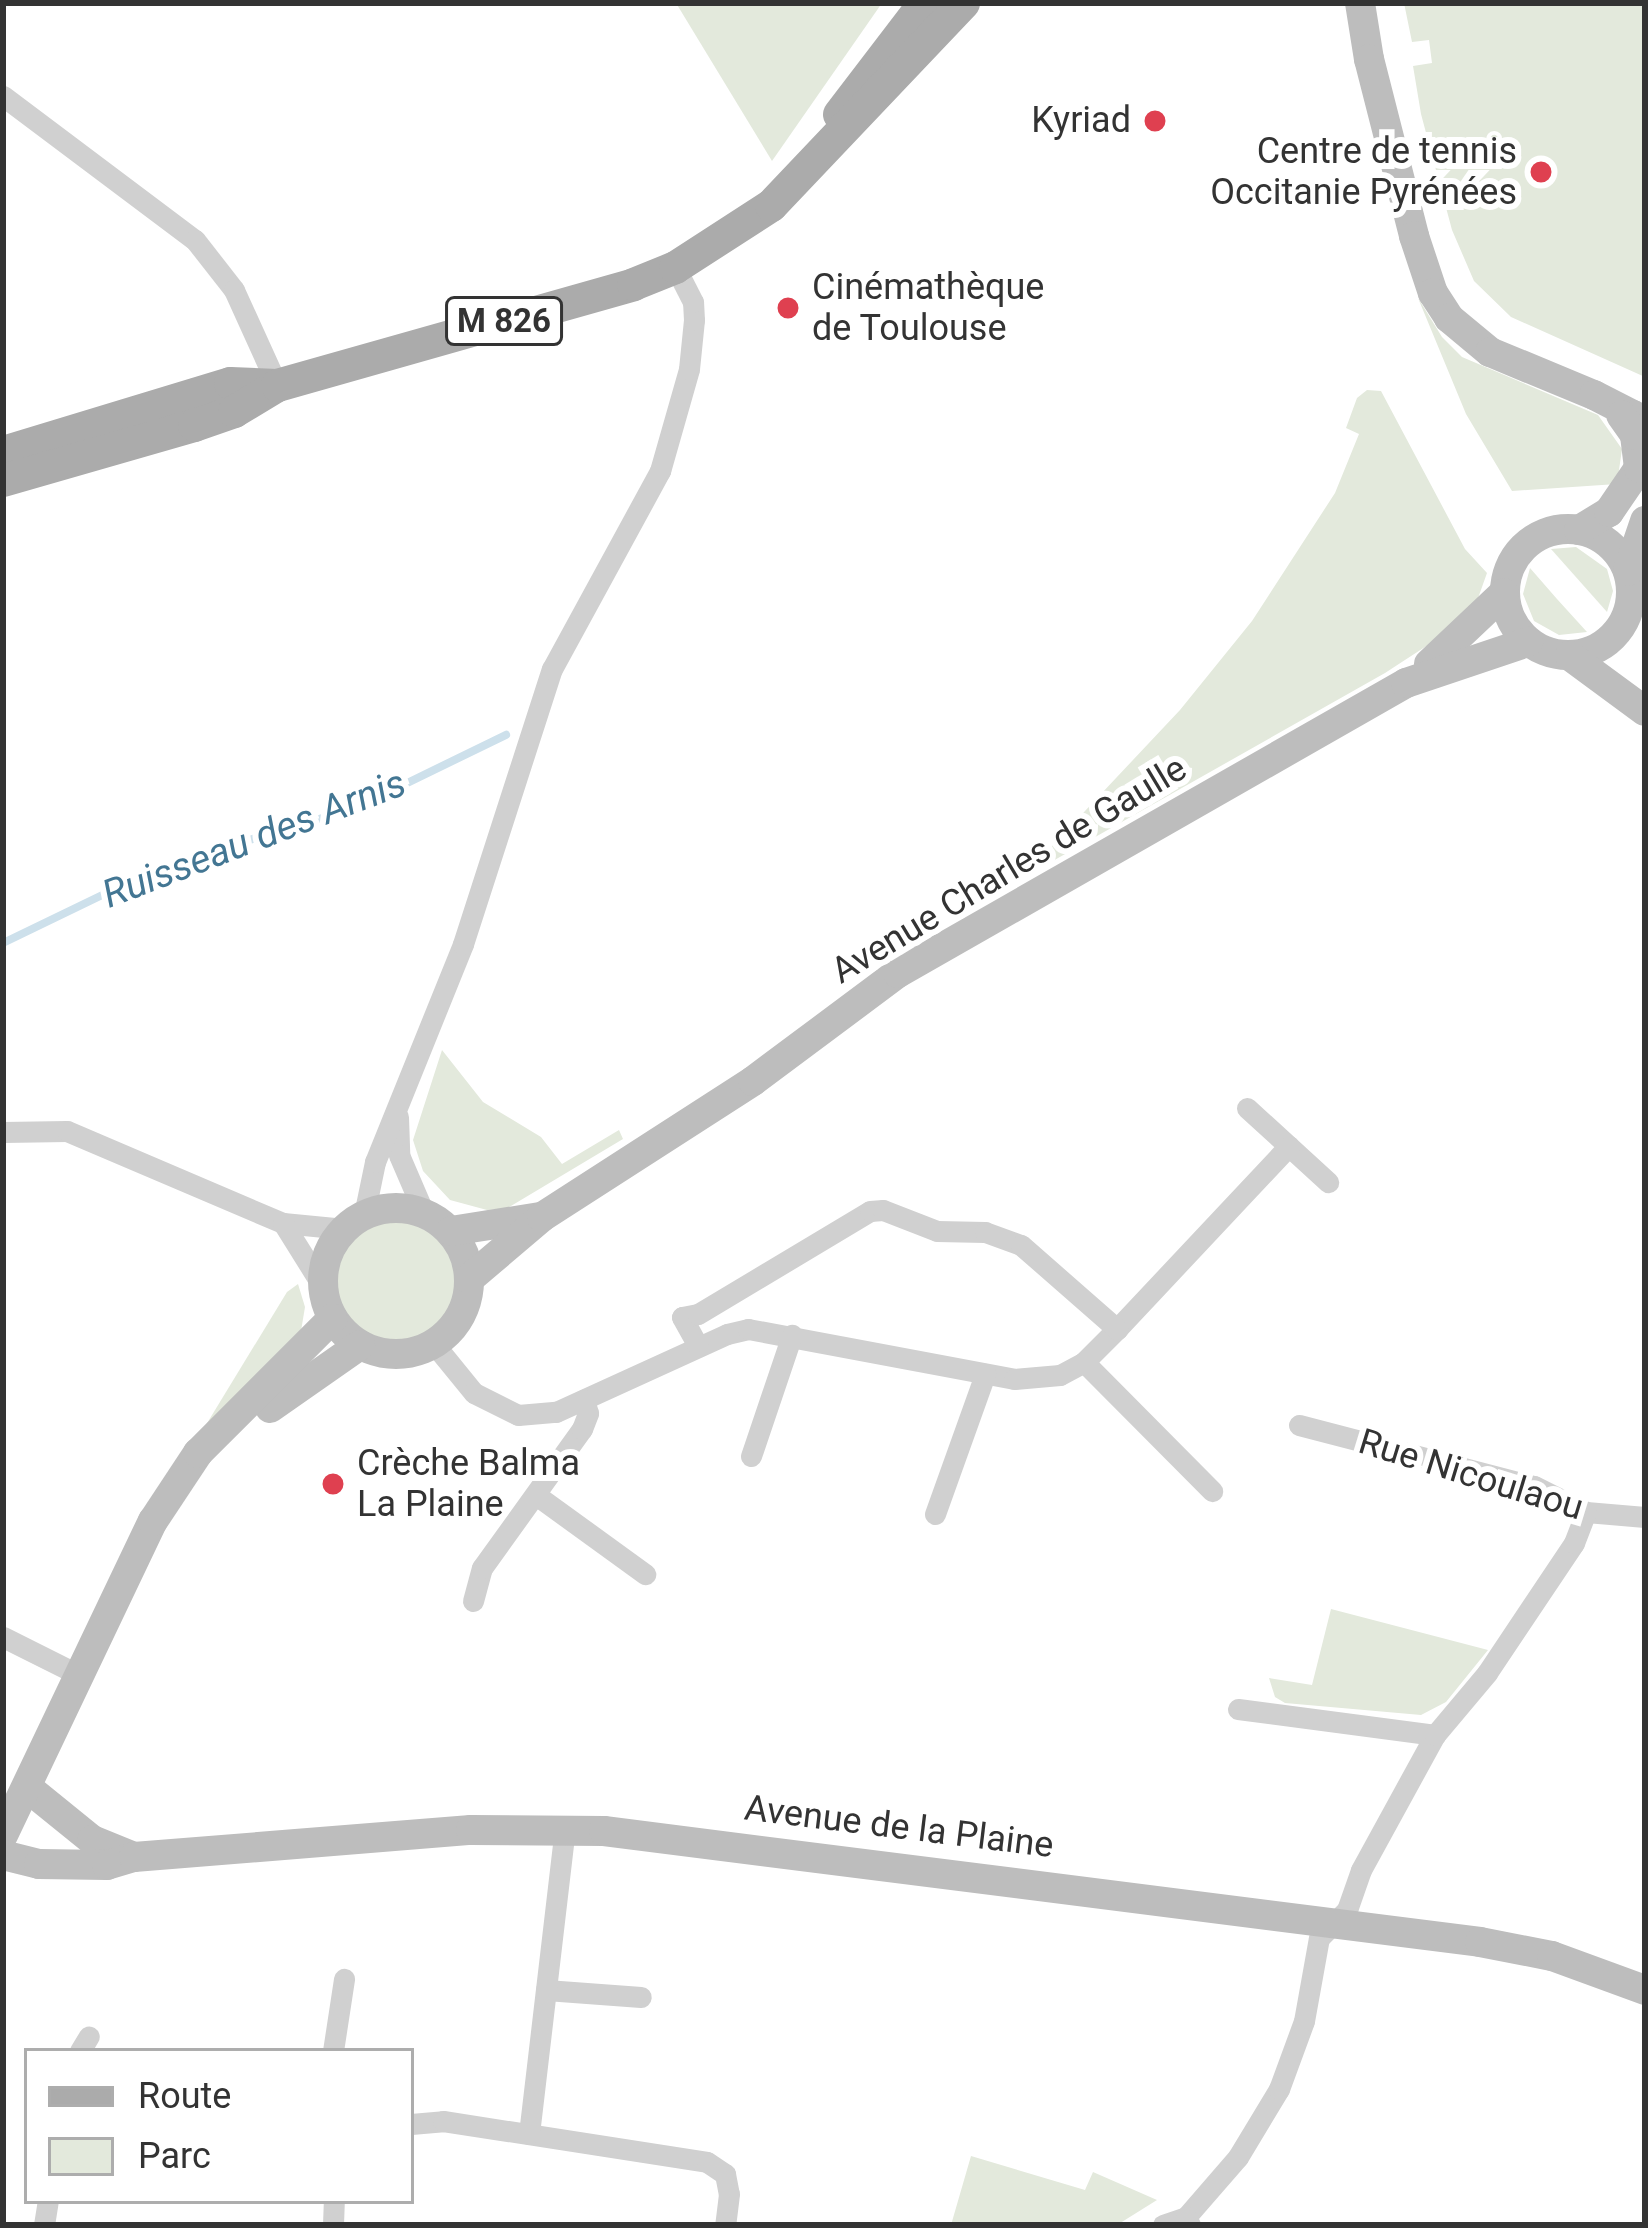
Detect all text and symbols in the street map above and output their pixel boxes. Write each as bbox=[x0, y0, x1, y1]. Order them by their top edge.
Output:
place label: Kyriad bbox=[1031, 99, 1131, 143]
marker: Kyriad bbox=[1142, 108, 1168, 134]
place label: Centre de tennis Occitanie Pyrénées bbox=[1210, 129, 1517, 214]
marker: Centre de tennis Occitanie Pyrénées bbox=[1528, 159, 1554, 185]
place label: Cinémathèque de Toulouse bbox=[812, 265, 1044, 350]
road number: M 826 bbox=[444, 294, 564, 348]
marker: Cinémathèque de Toulouse bbox=[775, 295, 801, 321]
street label: Avenue Charles de Gaulle bbox=[824, 747, 1194, 993]
water label: Ruisseau des Arnis bbox=[96, 760, 412, 918]
street label: Rue Nicoulaou bbox=[1354, 1420, 1588, 1530]
place label: Crèche Balma La Plaine bbox=[357, 1441, 580, 1526]
marker: Crèche Balma La Plaine bbox=[320, 1471, 346, 1497]
street label: Avenue de la Plaine bbox=[742, 1787, 1056, 1867]
legend bbox=[24, 2048, 414, 2204]
text: Route bbox=[138, 2075, 231, 2117]
text: Parc bbox=[138, 2135, 211, 2177]

